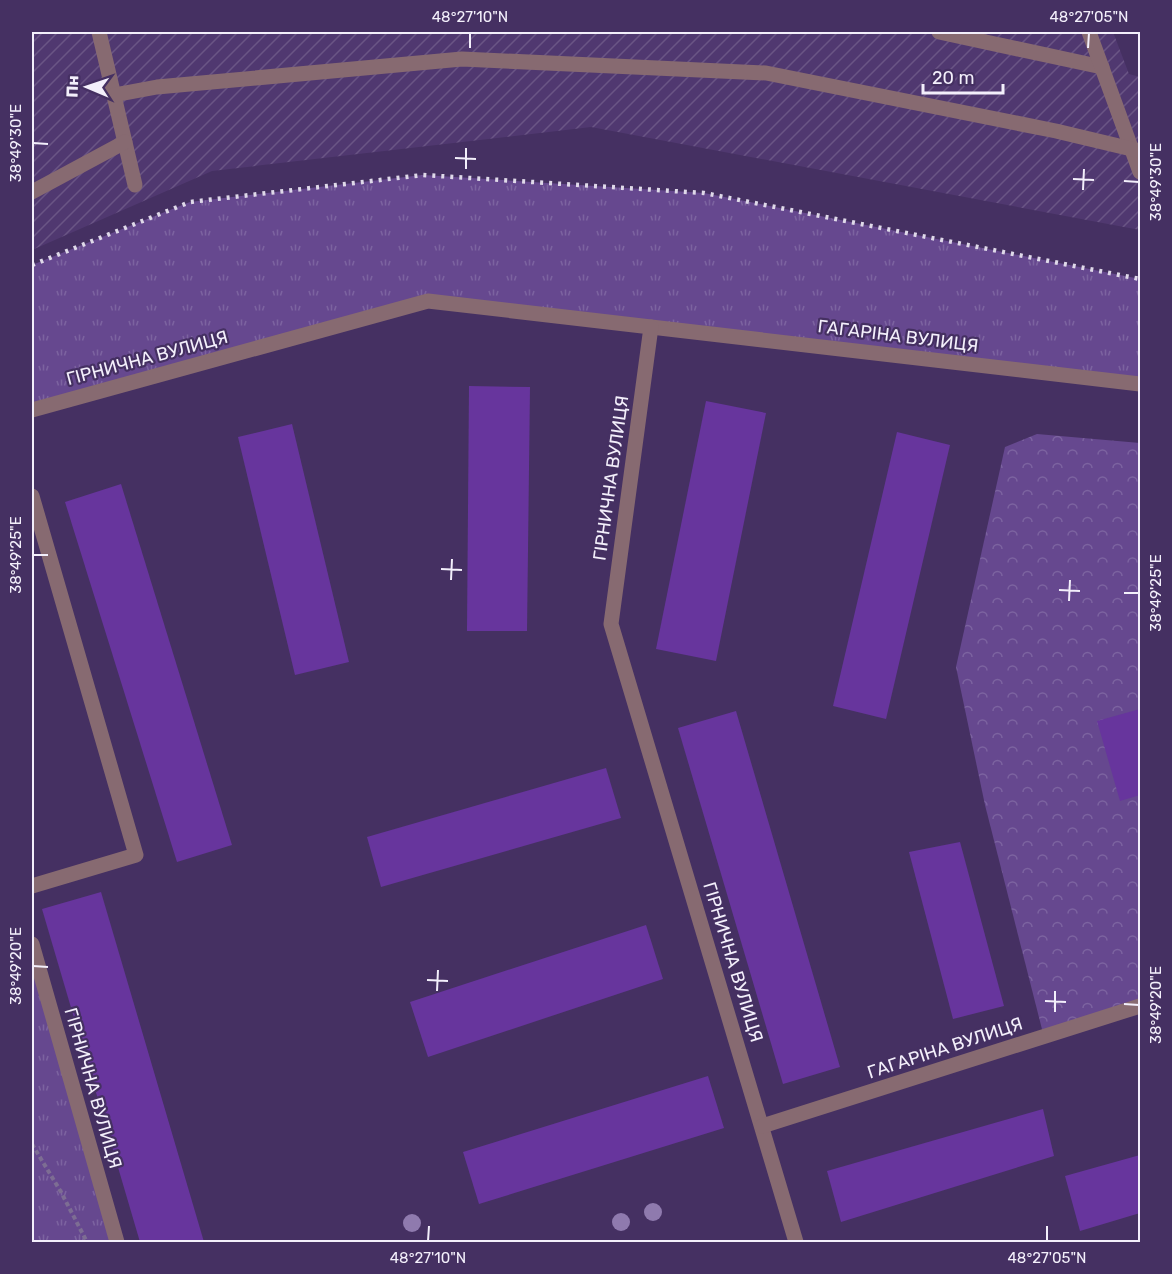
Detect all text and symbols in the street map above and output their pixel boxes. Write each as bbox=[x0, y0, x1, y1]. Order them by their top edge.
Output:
text: 48°27'10"N bbox=[432, 8, 508, 26]
text: 48°27'05"N bbox=[1050, 8, 1128, 26]
north arrow bbox=[57, 57, 117, 117]
scale bar bbox=[923, 57, 1002, 95]
text: 20 m bbox=[932, 67, 974, 89]
text: Пн bbox=[63, 75, 82, 98]
text: 38°49'30"E bbox=[7, 104, 25, 182]
text: 38°49'30"E bbox=[1147, 143, 1165, 221]
street label: ГАГАРІНА ВУЛИЦЯ bbox=[816, 315, 980, 357]
street label: ГІРНИЧНА ВУЛИЦЯ bbox=[64, 326, 230, 390]
street label: ГІРНИЧНА ВУЛИЦЯ bbox=[589, 394, 633, 562]
text: 38°49'25"E bbox=[7, 516, 25, 594]
text: 38°49'25"E bbox=[1147, 554, 1165, 632]
street label: ГІРНИЧНА ВУЛИЦЯ bbox=[698, 879, 768, 1045]
text: 38°49'20"E bbox=[7, 927, 25, 1005]
text: 38°49'20"E bbox=[1147, 966, 1165, 1044]
street label: ГІРНИЧНА ВУЛИЦЯ bbox=[59, 1005, 127, 1171]
street label: ГАГАРІНА ВУЛИЦЯ bbox=[865, 1013, 1025, 1083]
text: 48°27'10"N bbox=[390, 1249, 466, 1267]
text: 48°27'05"N bbox=[1008, 1249, 1086, 1267]

